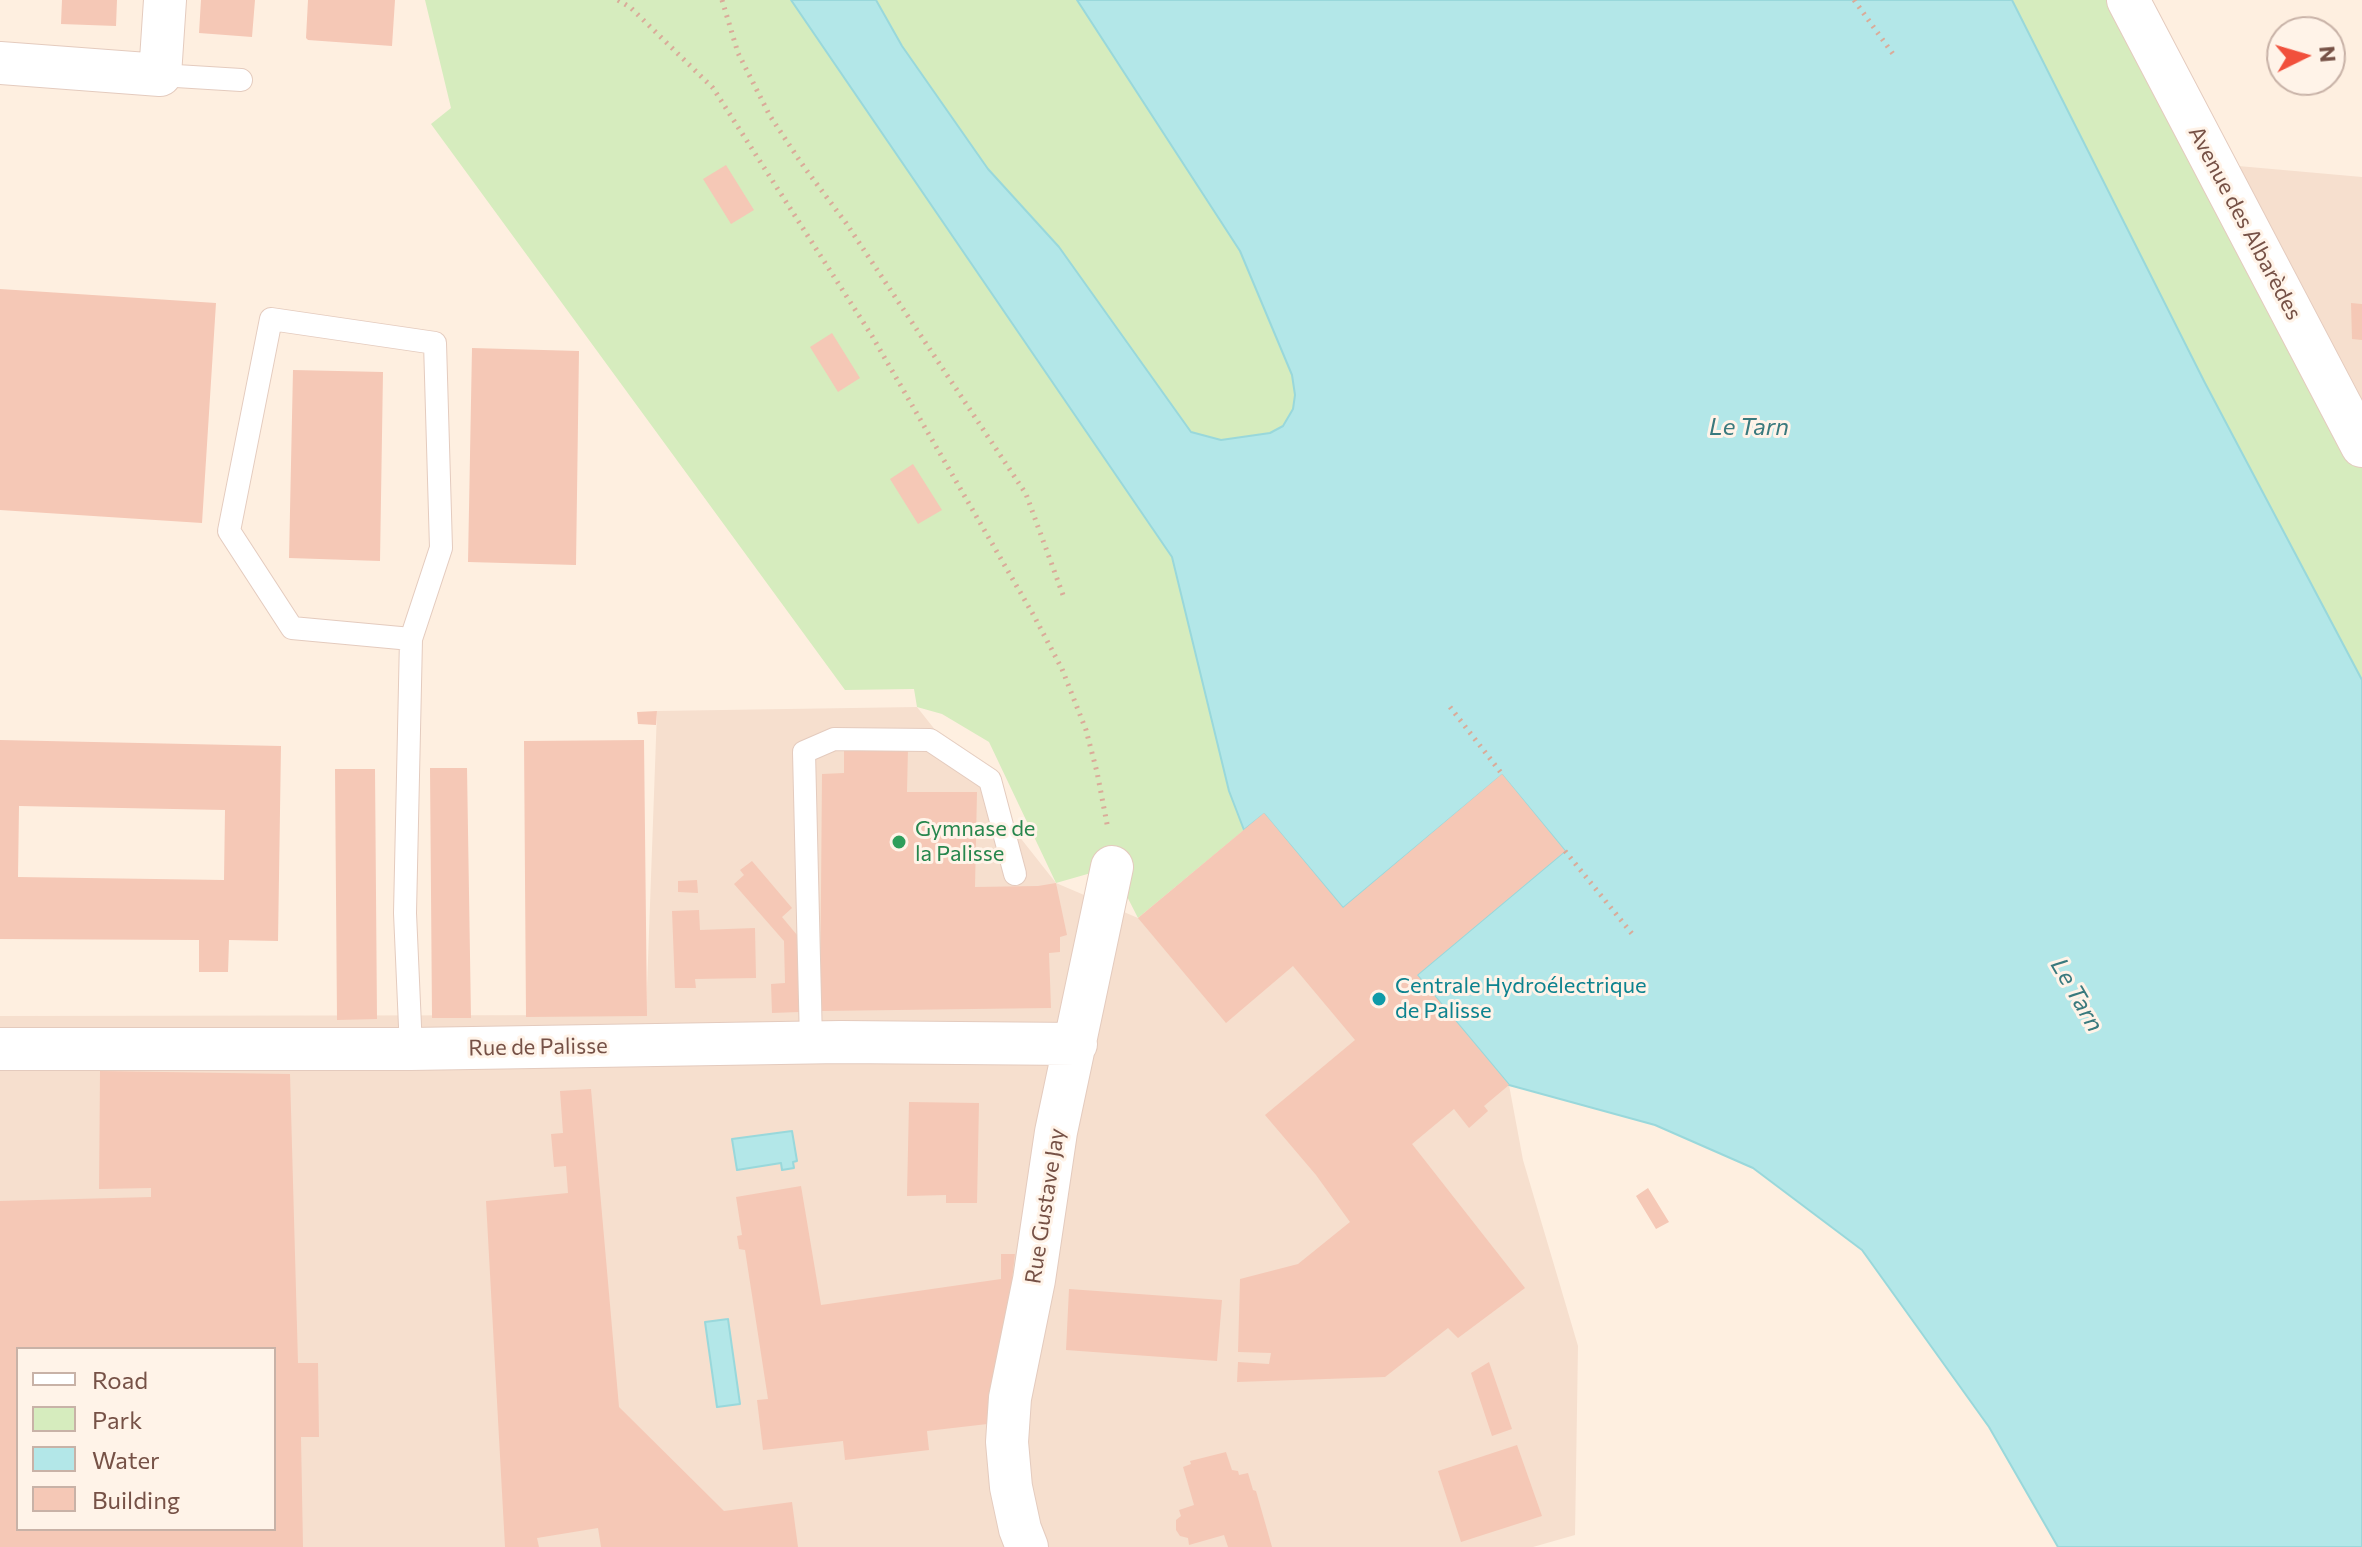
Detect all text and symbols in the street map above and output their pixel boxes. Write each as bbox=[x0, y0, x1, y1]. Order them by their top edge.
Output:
north arrow bbox=[2266, 16, 2346, 96]
text: N bbox=[2314, 45, 2343, 63]
street label: Avenue des Albarèdes bbox=[2183, 122, 2307, 324]
water label: Le Tarn bbox=[1709, 413, 1789, 441]
place label: Gymnase de la Palisse bbox=[915, 816, 1035, 868]
marker: Gymnase de la Palisse bbox=[890, 833, 908, 851]
water label: Le Tarn bbox=[2044, 953, 2110, 1037]
place label: Centrale Hydroélectrique de Palisse bbox=[1395, 973, 1647, 1024]
marker: Centrale Hydroélectrique de Palisse bbox=[1370, 990, 1388, 1008]
street label: Rue de Palisse bbox=[468, 1033, 608, 1061]
street label: Rue Gustave Jay bbox=[1020, 1126, 1070, 1286]
legend bbox=[16, 1347, 276, 1531]
text: Road bbox=[92, 1365, 148, 1394]
text: Park bbox=[92, 1405, 142, 1434]
text: Water bbox=[92, 1445, 160, 1474]
text: Building bbox=[92, 1485, 180, 1514]

